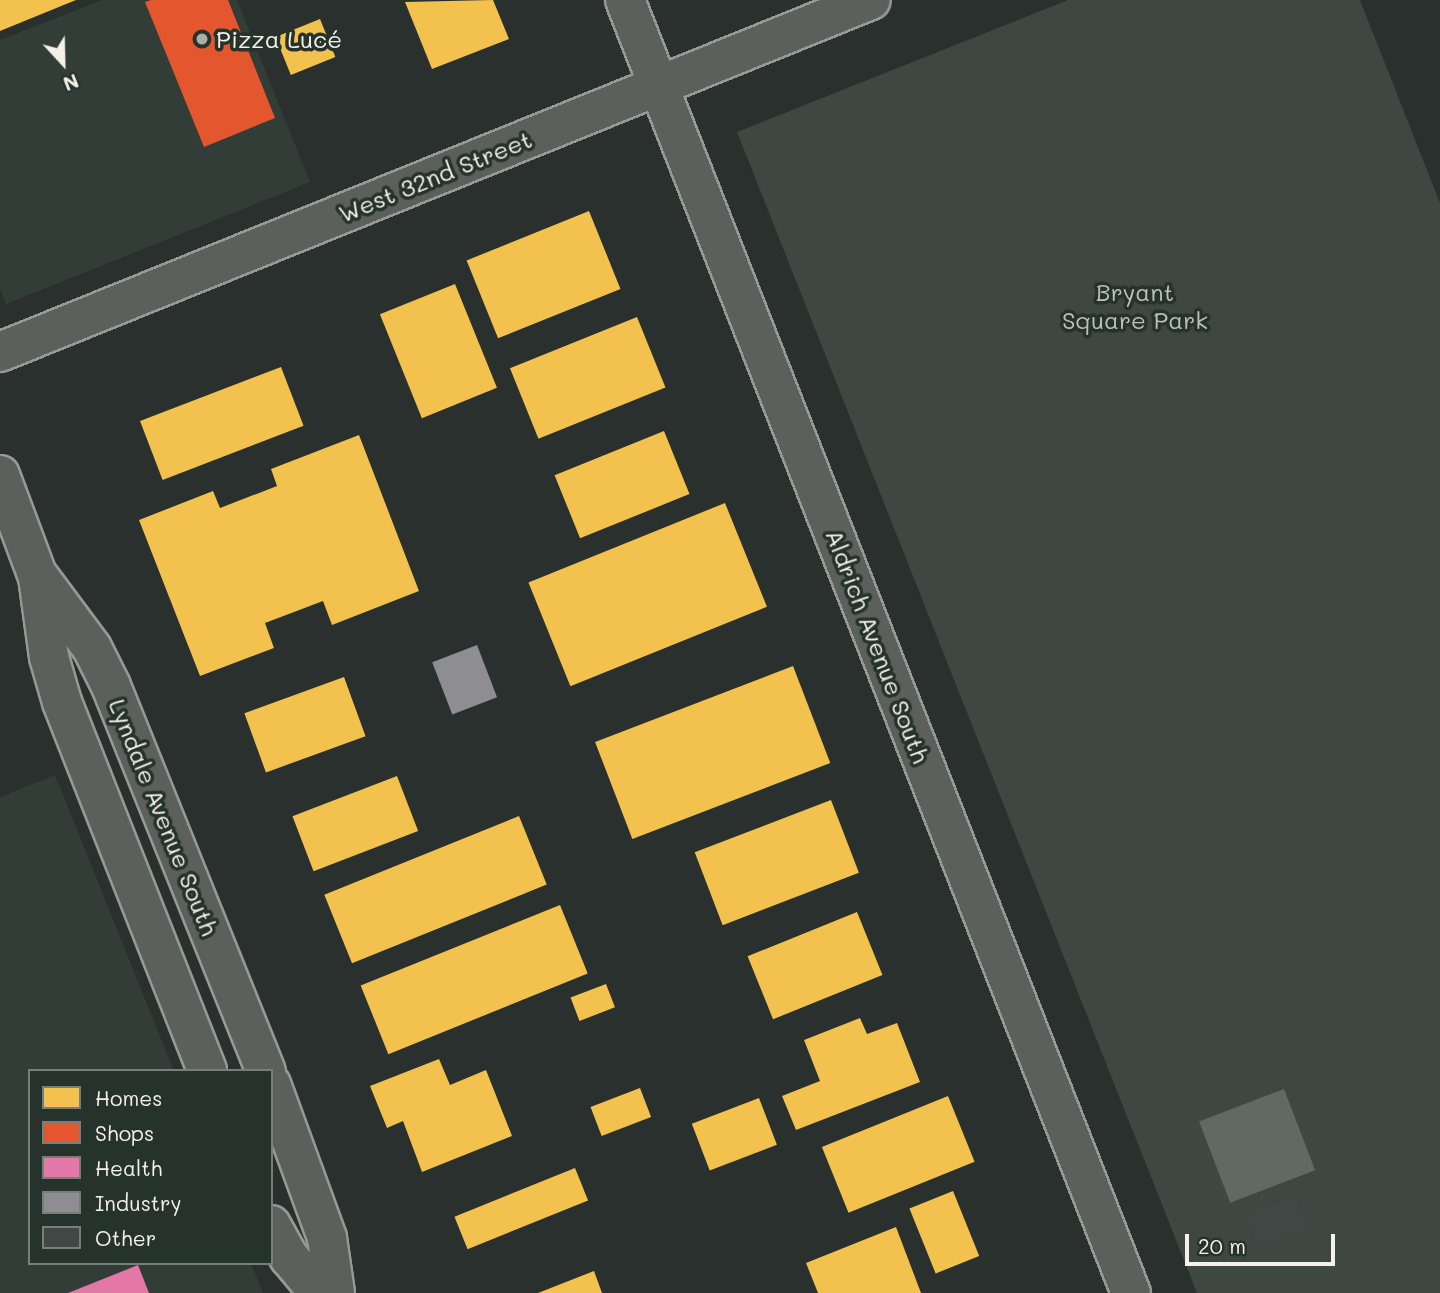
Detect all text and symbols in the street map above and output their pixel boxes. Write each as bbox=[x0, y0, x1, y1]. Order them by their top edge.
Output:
place label: Pizza Lucé bbox=[216, 25, 342, 53]
north arrow bbox=[28, 28, 98, 98]
marker: Pizza Lucé bbox=[194, 31, 210, 47]
text: N bbox=[60, 69, 82, 97]
street label: West 32nd Street bbox=[334, 124, 536, 228]
park label: Bryant Square Park bbox=[1062, 278, 1208, 334]
street label: Aldrich Avenue South bbox=[820, 525, 936, 767]
street label: Lyndale Avenue South bbox=[103, 694, 225, 940]
legend bbox=[28, 1069, 273, 1265]
text: Homes bbox=[95, 1084, 162, 1111]
text: Shops bbox=[95, 1119, 154, 1146]
text: Health bbox=[95, 1154, 162, 1181]
text: Industry bbox=[95, 1189, 182, 1216]
scale bar bbox=[1188, 1220, 1338, 1264]
text: Other bbox=[95, 1224, 156, 1251]
text: 20 m bbox=[1198, 1232, 1246, 1259]

